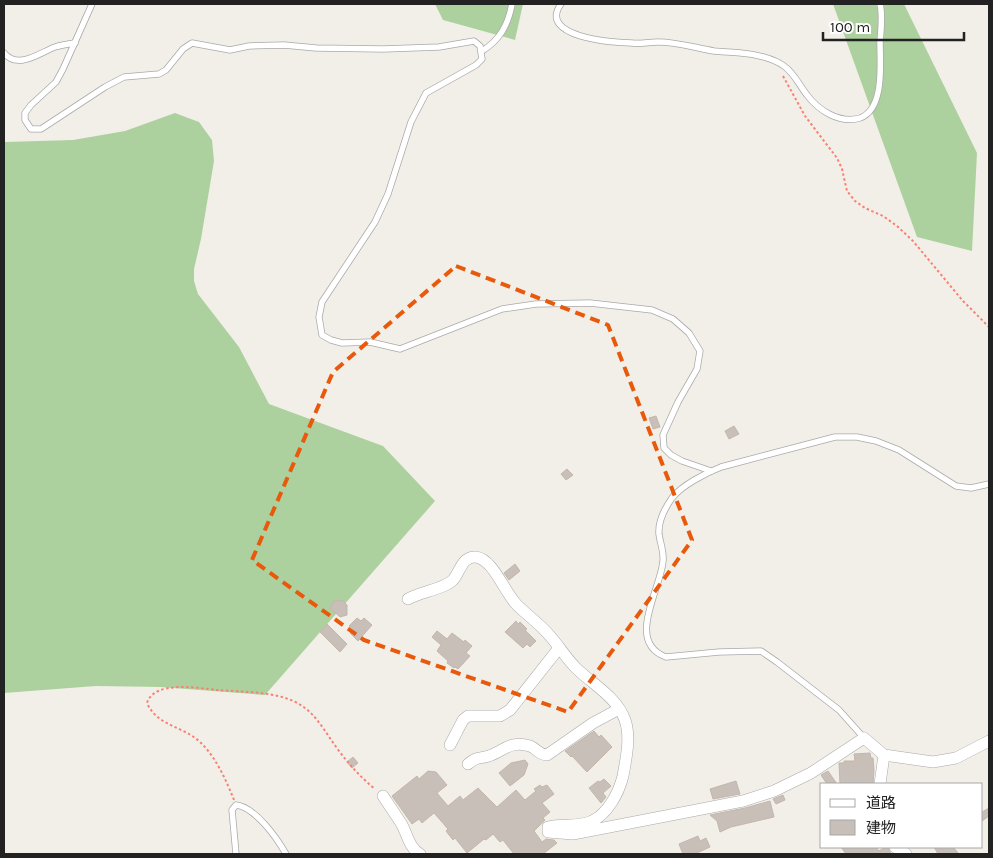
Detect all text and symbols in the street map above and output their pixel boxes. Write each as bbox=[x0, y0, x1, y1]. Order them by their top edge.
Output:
scale bar bbox=[823, 10, 964, 42]
text: 100 m bbox=[830, 18, 870, 36]
legend bbox=[820, 783, 983, 848]
text: 道路 bbox=[866, 794, 896, 812]
text: 建物 bbox=[866, 819, 896, 837]

